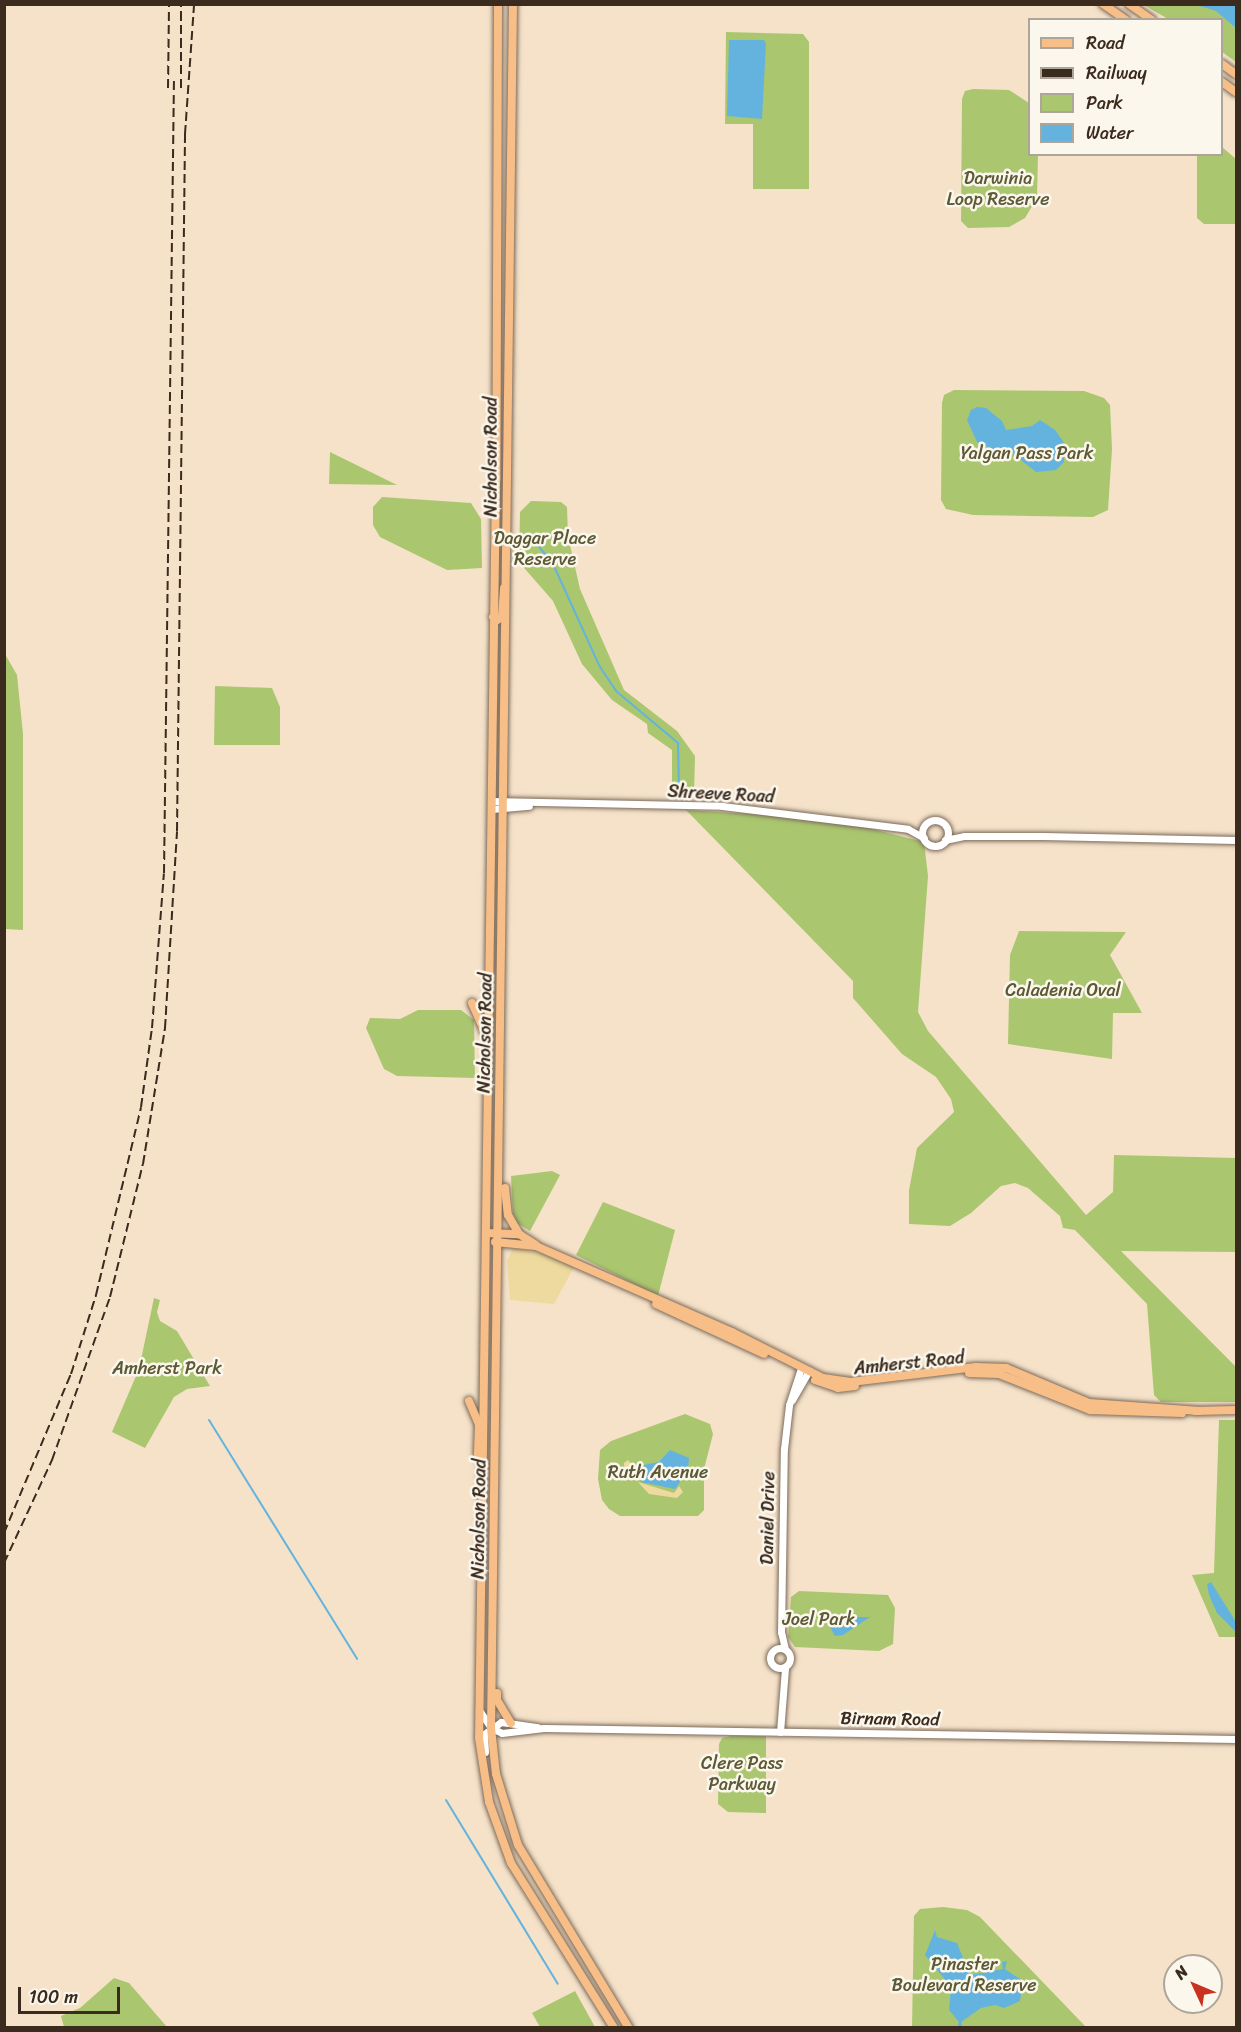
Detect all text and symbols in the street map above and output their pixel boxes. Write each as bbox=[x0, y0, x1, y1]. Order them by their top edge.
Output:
legend bbox=[1028, 18, 1223, 156]
text: Road bbox=[1086, 27, 1125, 59]
text: Railway bbox=[1086, 57, 1147, 89]
text: Park bbox=[1086, 87, 1123, 119]
text: Water bbox=[1086, 117, 1133, 149]
park label: Darwinia Loop Reserve bbox=[947, 168, 1049, 210]
street label: Nicholson Road bbox=[480, 397, 502, 517]
park label: Yalgan Pass Park bbox=[961, 442, 1093, 464]
park label: Daggar Place Reserve bbox=[494, 528, 596, 570]
street label: Shreeve Road bbox=[667, 780, 775, 808]
street label: Nicholson Road bbox=[473, 973, 497, 1093]
park label: Caladenia Oval bbox=[1005, 979, 1121, 1001]
street label: Amherst Road bbox=[853, 1346, 965, 1380]
park label: Amherst Park bbox=[112, 1357, 222, 1379]
street label: Nicholson Road bbox=[467, 1459, 491, 1579]
park label: Ruth Avenue bbox=[608, 1461, 708, 1483]
street label: Daniel Drive bbox=[756, 1471, 780, 1565]
park label: Joel Park bbox=[782, 1608, 856, 1630]
street label: Birnam Road bbox=[840, 1707, 940, 1731]
park label: Clere Pass Parkway bbox=[700, 1753, 784, 1796]
park label: Pinaster Boulevard Reserve bbox=[891, 1954, 1037, 1996]
north arrow bbox=[1163, 1954, 1223, 2014]
text: N bbox=[1167, 1958, 1195, 1987]
scale bar bbox=[21, 1975, 123, 2013]
text: 100 m bbox=[29, 1981, 78, 2013]

